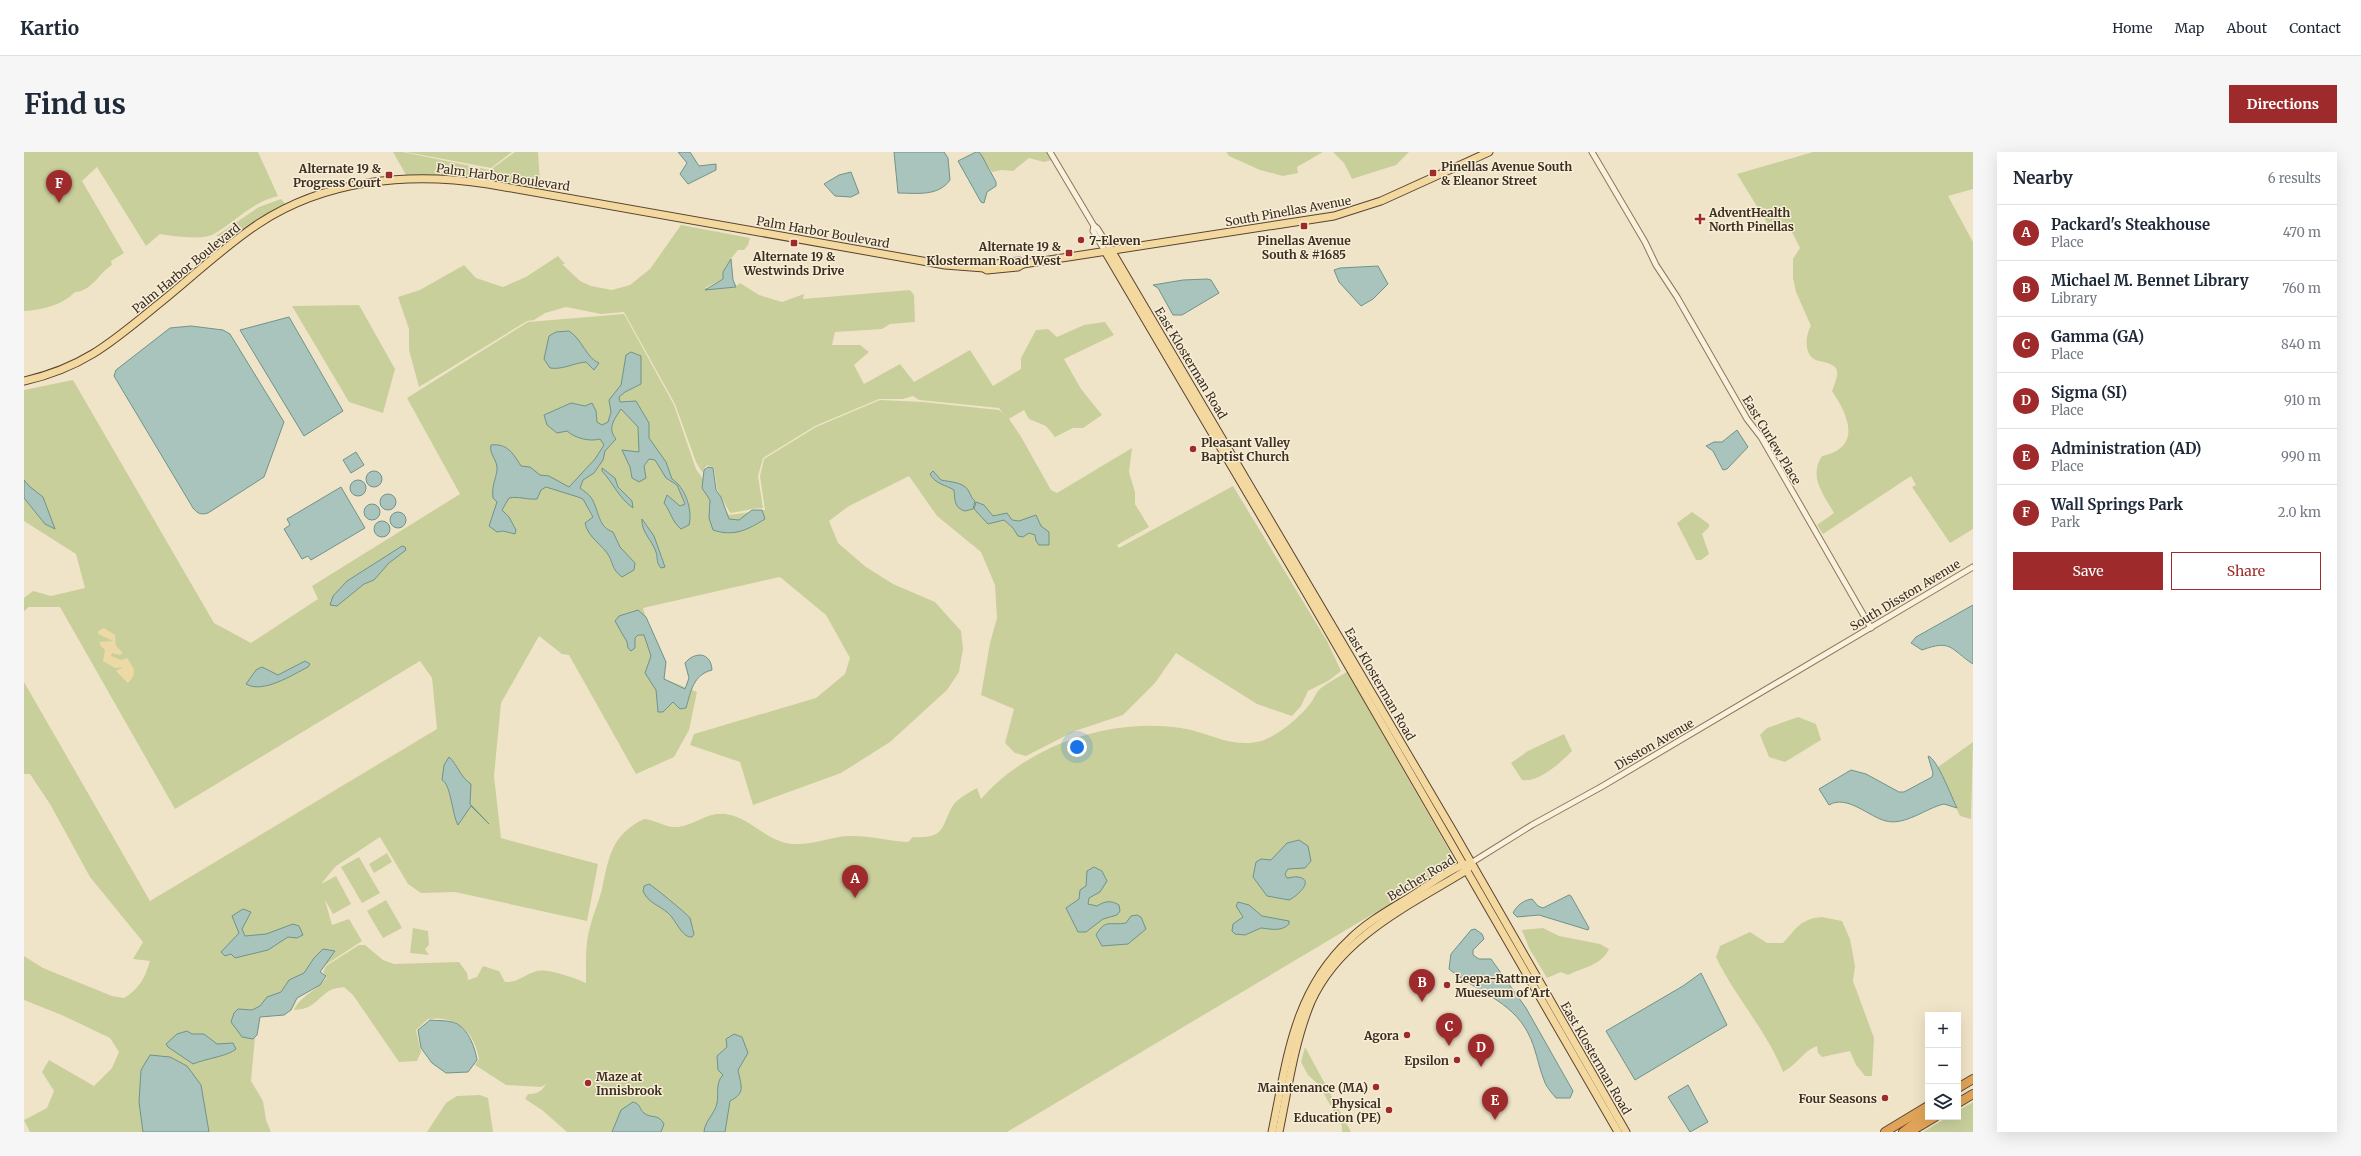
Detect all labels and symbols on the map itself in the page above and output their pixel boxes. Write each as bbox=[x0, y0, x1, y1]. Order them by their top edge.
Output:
place label: Pinellas Avenue South & Eleanor Street bbox=[1441, 159, 1572, 188]
street label: Palm Harbor Boulevard bbox=[435, 160, 571, 194]
place label: Alternate 19 & Progress Court bbox=[293, 161, 381, 190]
marker: Pinellas Avenue South & Eleanor Street bbox=[1428, 168, 1438, 178]
pin: F bbox=[46, 170, 72, 203]
marker: Alternate 19 & Progress Court bbox=[384, 170, 394, 180]
street label: South Pinellas Avenue bbox=[1224, 193, 1352, 229]
place label: AdventHealth North Pinellas bbox=[1708, 205, 1794, 234]
street label: Palm Harbor Boulevard bbox=[755, 213, 891, 251]
marker: AdventHealth North Pinellas bbox=[1694, 213, 1706, 225]
street label: Palm Harbor Boulevard bbox=[129, 220, 243, 316]
marker: Pinellas Avenue South & #1685 bbox=[1299, 221, 1309, 231]
place label: 7-Eleven bbox=[1089, 233, 1141, 248]
place label: Pinellas Avenue South & #1685 bbox=[1257, 233, 1351, 262]
marker: 7-Eleven bbox=[1076, 235, 1086, 245]
marker: Alternate 19 & Westwinds Drive bbox=[789, 238, 799, 248]
place label: Alternate 19 & Klosterman Road West bbox=[926, 239, 1061, 268]
marker: Alternate 19 & Klosterman Road West bbox=[1064, 248, 1074, 258]
place label: Alternate 19 & Westwinds Drive bbox=[743, 249, 845, 278]
street label: East Klosterman Road bbox=[1152, 304, 1230, 422]
street label: East Curlew Place bbox=[1740, 393, 1804, 487]
place label: Pleasant Valley Baptist Church bbox=[1201, 435, 1291, 464]
marker: Pleasant Valley Baptist Church bbox=[1188, 444, 1198, 454]
street label: South Disston Avenue bbox=[1847, 556, 1963, 634]
street label: East Klosterman Road bbox=[1342, 625, 1418, 743]
street label: Disston Avenue bbox=[1612, 715, 1696, 773]
your location bbox=[1067, 737, 1087, 757]
street label: Belcher Road bbox=[1385, 852, 1457, 904]
pin: A bbox=[842, 865, 868, 898]
pin: B bbox=[1409, 969, 1435, 1002]
place label: Leepa-Rattner Mueseum of Art bbox=[1455, 971, 1550, 1000]
marker: Leepa-Rattner Mueseum of Art bbox=[1442, 980, 1452, 990]
street label: East Klosterman Road bbox=[1558, 999, 1634, 1117]
pin: C bbox=[1436, 1013, 1462, 1046]
place label: Agora bbox=[1363, 1028, 1399, 1043]
marker: Agora bbox=[1402, 1030, 1412, 1040]
pin: D bbox=[1468, 1034, 1494, 1067]
place label: Epsilon bbox=[1404, 1053, 1449, 1068]
marker: Epsilon bbox=[1452, 1055, 1462, 1065]
place label: Maze at Innisbrook bbox=[596, 1069, 662, 1098]
marker: Maze at Innisbrook bbox=[583, 1078, 593, 1088]
place label: Maintenance (MA) bbox=[1257, 1080, 1368, 1095]
marker: Maintenance (MA) bbox=[1371, 1082, 1381, 1092]
pin: E bbox=[1482, 1087, 1508, 1120]
place label: Four Seasons bbox=[1798, 1091, 1877, 1106]
marker: Four Seasons bbox=[1880, 1093, 1890, 1103]
place label: Physical Education (PE) bbox=[1294, 1096, 1381, 1125]
marker: Physical Education (PE) bbox=[1384, 1105, 1394, 1115]

